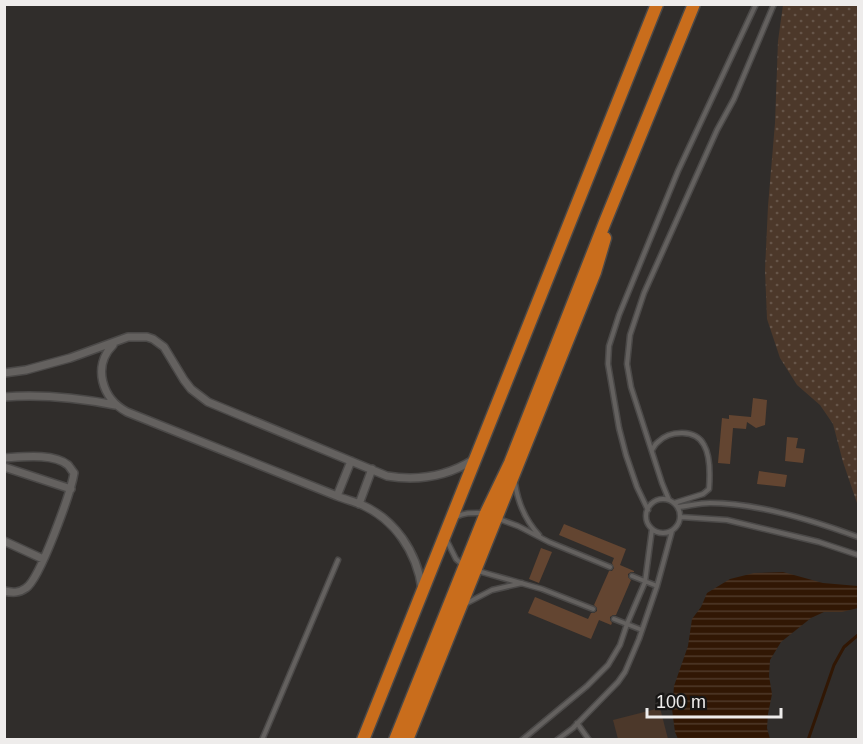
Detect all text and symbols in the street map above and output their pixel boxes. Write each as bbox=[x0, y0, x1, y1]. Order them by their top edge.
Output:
scale bar bbox=[647, 681, 780, 719]
text: 100 m bbox=[656, 692, 706, 712]

